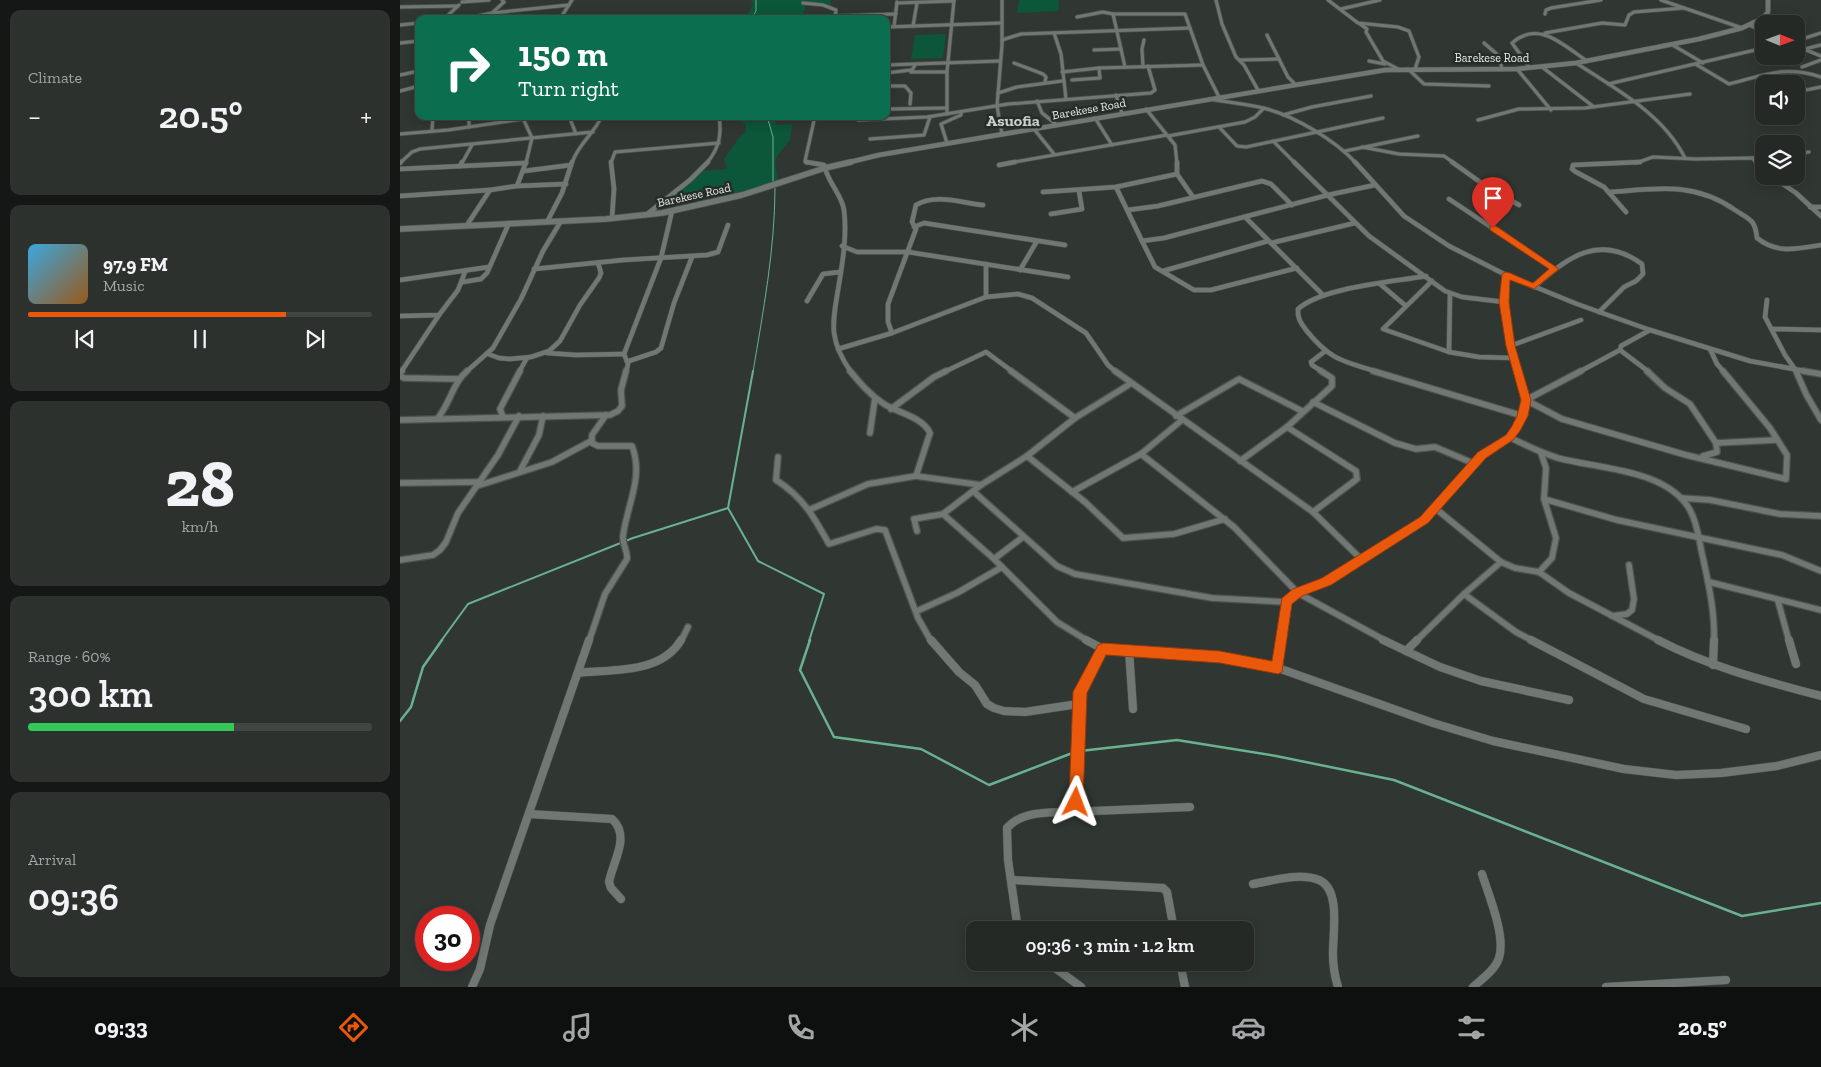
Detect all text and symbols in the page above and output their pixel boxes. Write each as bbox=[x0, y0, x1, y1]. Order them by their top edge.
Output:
north arrow bbox=[1755, 15, 1805, 65]
map controls bbox=[1755, 15, 1805, 185]
text: 150 m bbox=[518, 33, 608, 75]
icon: right bbox=[435, 35, 500, 100]
street label: Barekese Road bbox=[1455, 51, 1530, 65]
text: Climate bbox=[28, 68, 82, 87]
text: Turn right bbox=[518, 75, 619, 102]
button: sound bbox=[1755, 75, 1805, 125]
text: 20.5° bbox=[158, 92, 243, 138]
street label: Barekese Road bbox=[1051, 96, 1127, 122]
text: − bbox=[28, 100, 41, 133]
text: + bbox=[360, 100, 372, 133]
district label: Asuofia bbox=[986, 111, 1040, 130]
button: layers bbox=[1755, 135, 1805, 185]
pin bbox=[1472, 177, 1514, 228]
street label: Barekese Road bbox=[656, 180, 732, 210]
icon: arrive bbox=[1479, 184, 1507, 212]
text: 97.9 FM bbox=[103, 253, 168, 276]
text: Music bbox=[103, 276, 145, 295]
icon: previous bbox=[71, 325, 99, 353]
icon: pause bbox=[186, 325, 214, 353]
icon: next bbox=[301, 325, 329, 353]
text: 28 bbox=[165, 445, 235, 523]
text: km/h bbox=[182, 517, 218, 536]
text: Range · 60% bbox=[28, 647, 111, 666]
text: 300 km bbox=[28, 671, 153, 717]
position arrow bbox=[1049, 775, 1101, 827]
text: Arrival bbox=[28, 850, 76, 869]
text: 09:36 bbox=[28, 874, 119, 920]
speed limit sign: 30 bbox=[415, 906, 480, 971]
text: 09:36 · 3 min · 1.2 km bbox=[1026, 934, 1194, 957]
icon: directions bbox=[336, 1010, 371, 1045]
icon: music bbox=[560, 1010, 595, 1045]
icon: phone bbox=[783, 1010, 818, 1045]
icon: climate bbox=[1007, 1010, 1042, 1045]
icon: car bbox=[1231, 1010, 1266, 1045]
icon: filters bbox=[1454, 1010, 1489, 1045]
text: 09:33 bbox=[94, 1014, 148, 1041]
text: 20.5° bbox=[1678, 1014, 1727, 1041]

